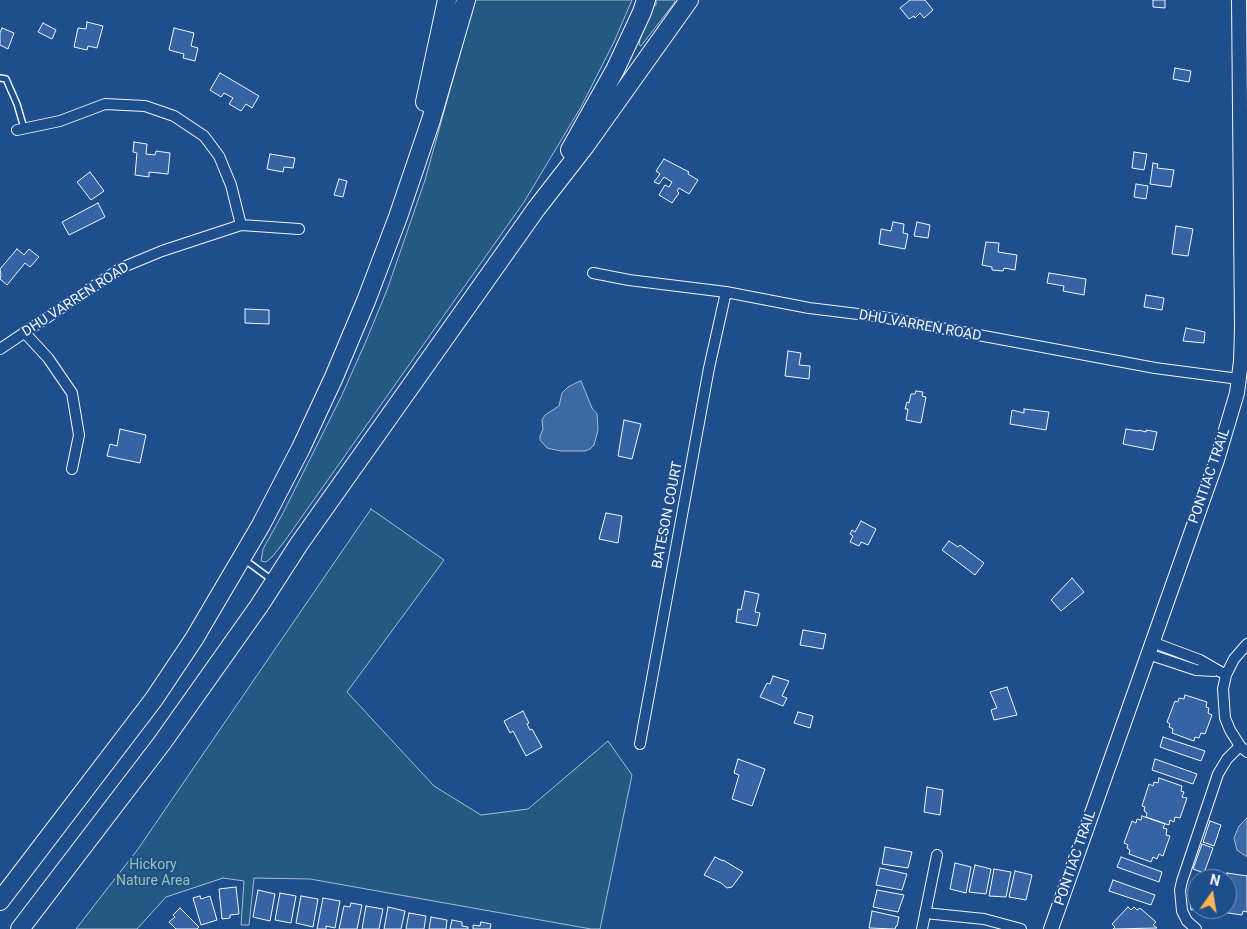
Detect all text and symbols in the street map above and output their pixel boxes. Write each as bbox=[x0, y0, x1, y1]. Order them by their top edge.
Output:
street label: DHU VARREN ROAD bbox=[19, 259, 133, 341]
street label: DHU VARREN ROAD bbox=[857, 307, 983, 345]
street label: PONTIAC TRAIL bbox=[1186, 426, 1234, 526]
street label: BATESON COURT bbox=[649, 460, 687, 570]
street label: PONTIAC TRAIL bbox=[1052, 808, 1100, 908]
park label: Hickory Nature Area bbox=[116, 857, 190, 890]
north arrow bbox=[1187, 869, 1237, 919]
text: N bbox=[1209, 871, 1222, 889]

